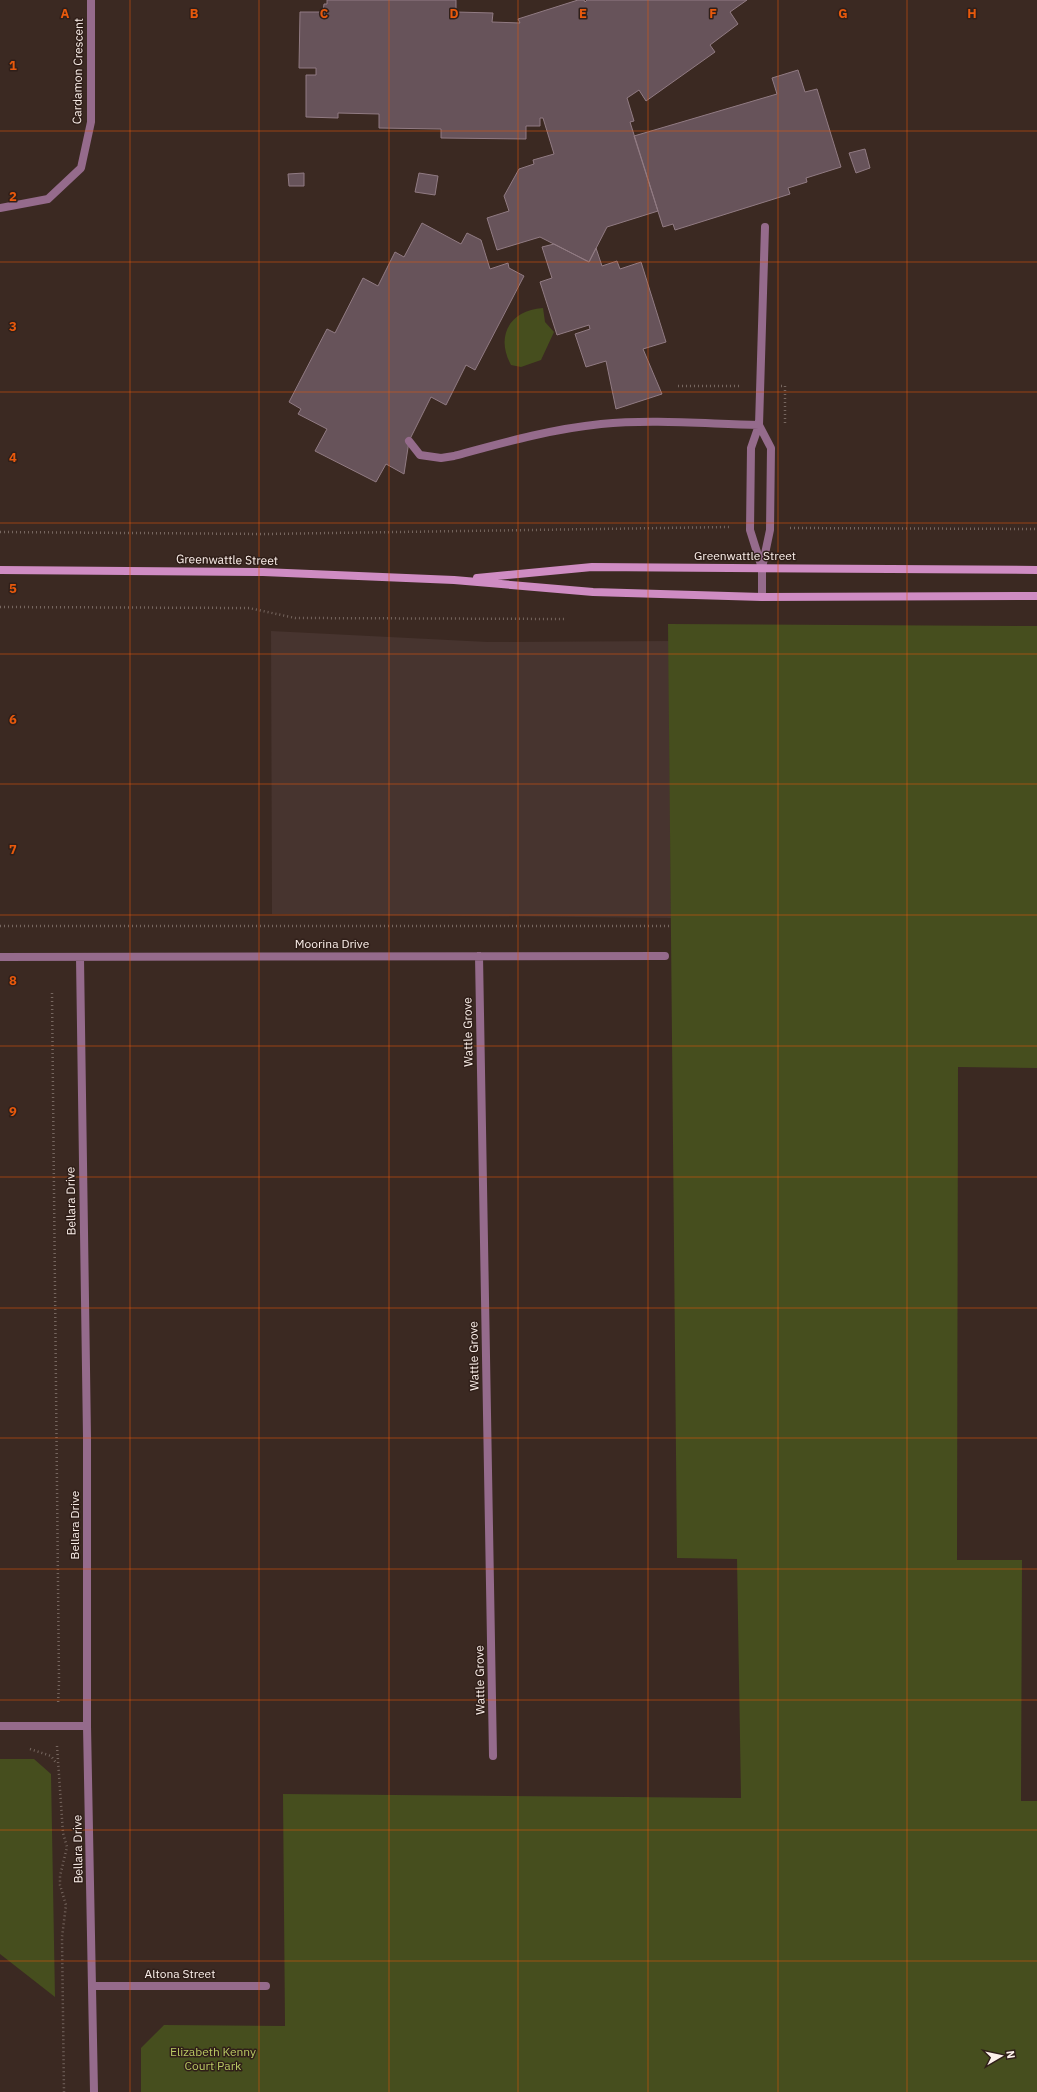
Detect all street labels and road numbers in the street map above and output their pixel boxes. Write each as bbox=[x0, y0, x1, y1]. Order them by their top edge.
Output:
street label: Cardamon Crescent bbox=[69, 18, 86, 124]
street label: Greenwattle Street bbox=[694, 548, 796, 563]
street label: Greenwattle Street bbox=[176, 551, 278, 568]
street label: Moorina Drive bbox=[295, 936, 370, 951]
street label: Wattle Grove bbox=[459, 997, 476, 1067]
street label: Bellara Drive bbox=[62, 1166, 79, 1236]
street label: Wattle Grove bbox=[465, 1321, 482, 1391]
street label: Bellara Drive bbox=[67, 1490, 82, 1559]
street label: Wattle Grove bbox=[471, 1645, 488, 1715]
street label: Bellara Drive bbox=[69, 1814, 86, 1884]
street label: Altona Street bbox=[145, 1966, 215, 1981]

